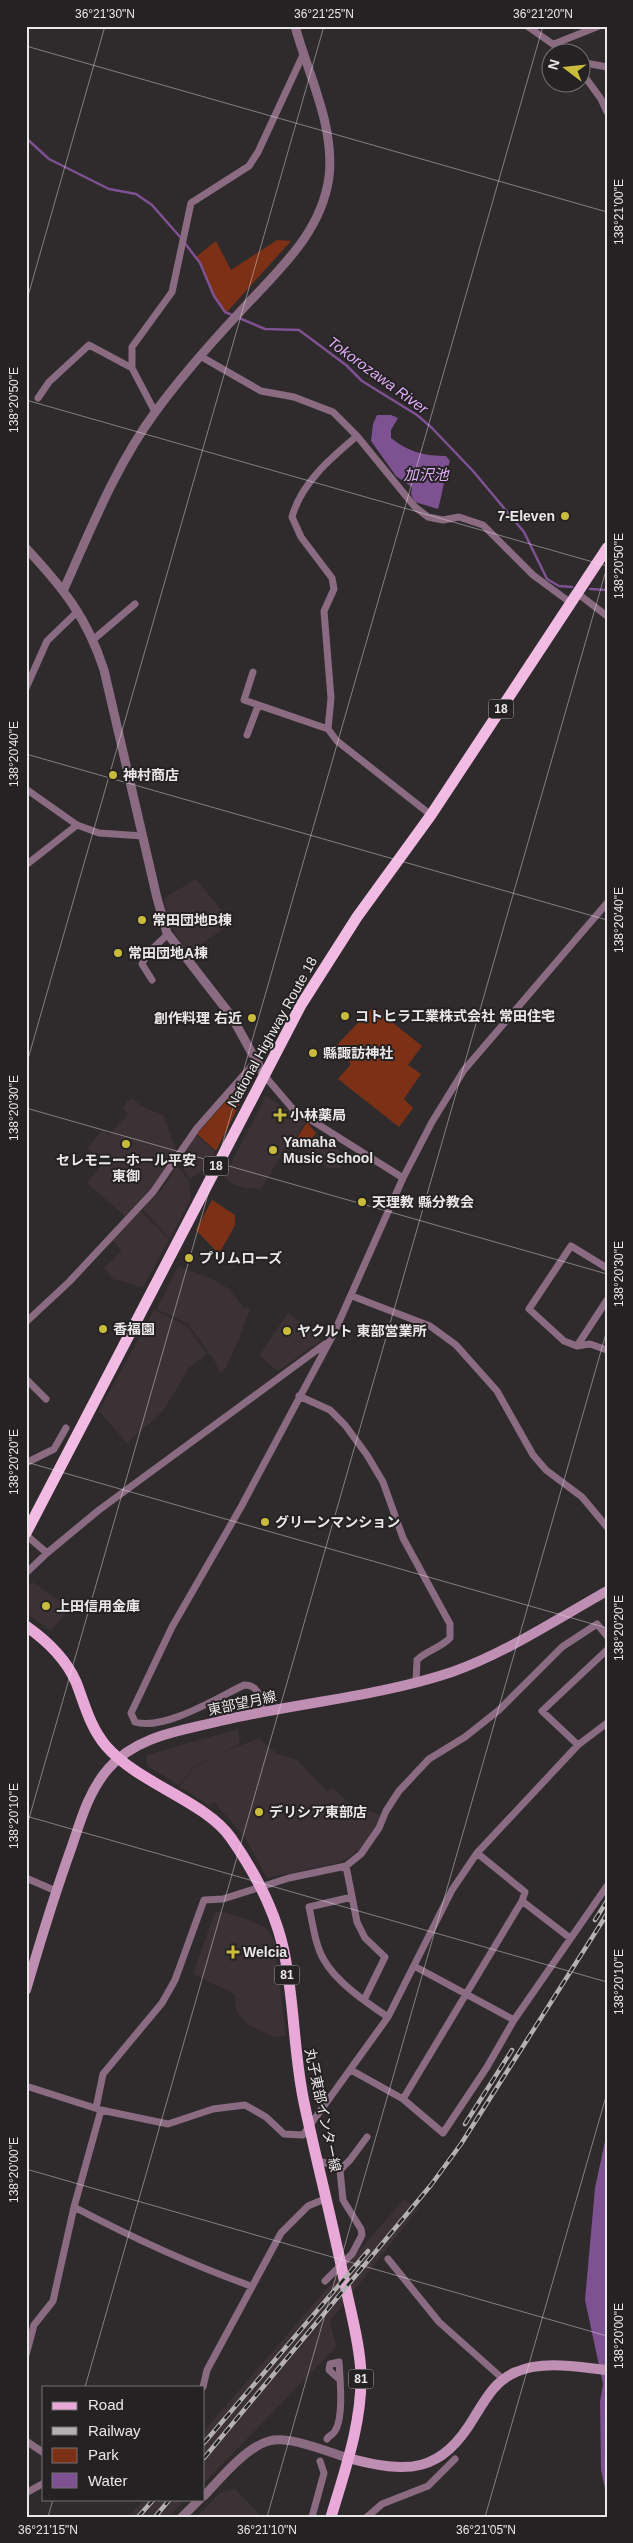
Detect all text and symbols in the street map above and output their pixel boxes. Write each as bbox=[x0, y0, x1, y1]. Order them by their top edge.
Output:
text: 36°21'30"N bbox=[75, 7, 135, 21]
text: 36°21'25"N bbox=[294, 7, 354, 21]
text: 36°21'20"N bbox=[513, 7, 573, 21]
north arrow bbox=[540, 42, 590, 92]
text: N bbox=[544, 57, 563, 71]
text: 138°21'00"E bbox=[612, 179, 626, 245]
water label: Tokorozawa River bbox=[325, 333, 432, 418]
text: 138°20'50"E bbox=[7, 367, 21, 433]
water label: 加沢池 bbox=[403, 466, 450, 483]
place label: 7-Eleven bbox=[497, 508, 555, 524]
marker: 7-Eleven bbox=[559, 510, 571, 522]
text: 138°20'50"E bbox=[612, 533, 626, 599]
road number: 18 bbox=[488, 700, 514, 719]
text: 138°20'40"E bbox=[7, 721, 21, 787]
place label: 神村商店 bbox=[123, 767, 179, 783]
marker: 神村商店 bbox=[107, 769, 119, 781]
text: 138°20'40"E bbox=[612, 887, 626, 953]
place label: 常田団地B棟 bbox=[152, 912, 232, 928]
marker: 常田団地B棟 bbox=[136, 914, 148, 926]
place label: 常田団地A棟 bbox=[128, 945, 208, 961]
marker: 常田団地A棟 bbox=[112, 947, 124, 959]
street label: National Highway Route 18 bbox=[224, 954, 320, 1110]
place label: コトヒラ工業株式会社 常田住宅 bbox=[355, 1008, 555, 1024]
place label: 創作料理 右近 bbox=[154, 1010, 242, 1026]
marker: コトヒラ工業株式会社 常田住宅 bbox=[339, 1010, 351, 1022]
marker: 創作料理 右近 bbox=[246, 1012, 258, 1024]
place label: 縣諏訪神社 bbox=[323, 1045, 393, 1061]
marker: 縣諏訪神社 bbox=[307, 1047, 319, 1059]
text: 138°20'30"E bbox=[7, 1075, 21, 1141]
place label: 小林薬局 bbox=[290, 1107, 346, 1123]
marker: 小林薬局 bbox=[274, 1109, 286, 1121]
place label: Yamaha Music School bbox=[283, 1134, 373, 1166]
marker: セレモニーホール平安 東御 bbox=[120, 1138, 132, 1150]
marker: Yamaha Music School bbox=[267, 1144, 279, 1156]
place label: セレモニーホール平安 東御 bbox=[56, 1152, 196, 1184]
road number: 18 bbox=[204, 1156, 228, 1176]
place label: 天理教 縣分教会 bbox=[372, 1194, 474, 1210]
marker: 天理教 縣分教会 bbox=[356, 1196, 368, 1208]
text: 138°20'30"E bbox=[612, 1241, 626, 1307]
place label: プリムローズ bbox=[199, 1250, 282, 1266]
marker: プリムローズ bbox=[183, 1252, 195, 1264]
place label: 香福園 bbox=[113, 1321, 155, 1337]
marker: 香福園 bbox=[97, 1323, 109, 1335]
place label: ヤクルト 東部営業所 bbox=[297, 1323, 426, 1339]
marker: ヤクルト 東部営業所 bbox=[281, 1325, 293, 1337]
text: 138°20'20"E bbox=[7, 1429, 21, 1495]
place label: グリーンマンション bbox=[275, 1514, 400, 1530]
marker: グリーンマンション bbox=[259, 1516, 271, 1528]
text: 138°20'20"E bbox=[612, 1595, 626, 1661]
place label: 上田信用金庫 bbox=[56, 1598, 140, 1614]
marker: 上田信用金庫 bbox=[40, 1600, 52, 1612]
street label: 東部望月線 bbox=[206, 1688, 278, 1718]
text: 138°20'10"E bbox=[7, 1783, 21, 1849]
place label: デリシア東部店 bbox=[269, 1804, 367, 1820]
marker: デリシア東部店 bbox=[253, 1806, 265, 1818]
place label: Welcia bbox=[243, 1944, 287, 1960]
marker: Welcia bbox=[227, 1946, 239, 1958]
text: 138°20'10"E bbox=[612, 1949, 626, 2015]
road number: 81 bbox=[274, 1966, 300, 1984]
street label: 丸子東部インター線 bbox=[302, 2047, 344, 2173]
text: 138°20'00"E bbox=[7, 2137, 21, 2203]
text: 138°20'00"E bbox=[612, 2303, 626, 2369]
road number: 81 bbox=[348, 2370, 374, 2388]
legend bbox=[42, 2386, 205, 2500]
text: Road bbox=[88, 2396, 124, 2413]
text: Railway bbox=[88, 2422, 141, 2439]
text: Park bbox=[88, 2446, 119, 2463]
text: Water bbox=[88, 2472, 127, 2489]
text: 36°21'15"N bbox=[18, 2523, 78, 2537]
text: 36°21'10"N bbox=[237, 2523, 297, 2537]
text: 36°21'05"N bbox=[456, 2523, 516, 2537]

